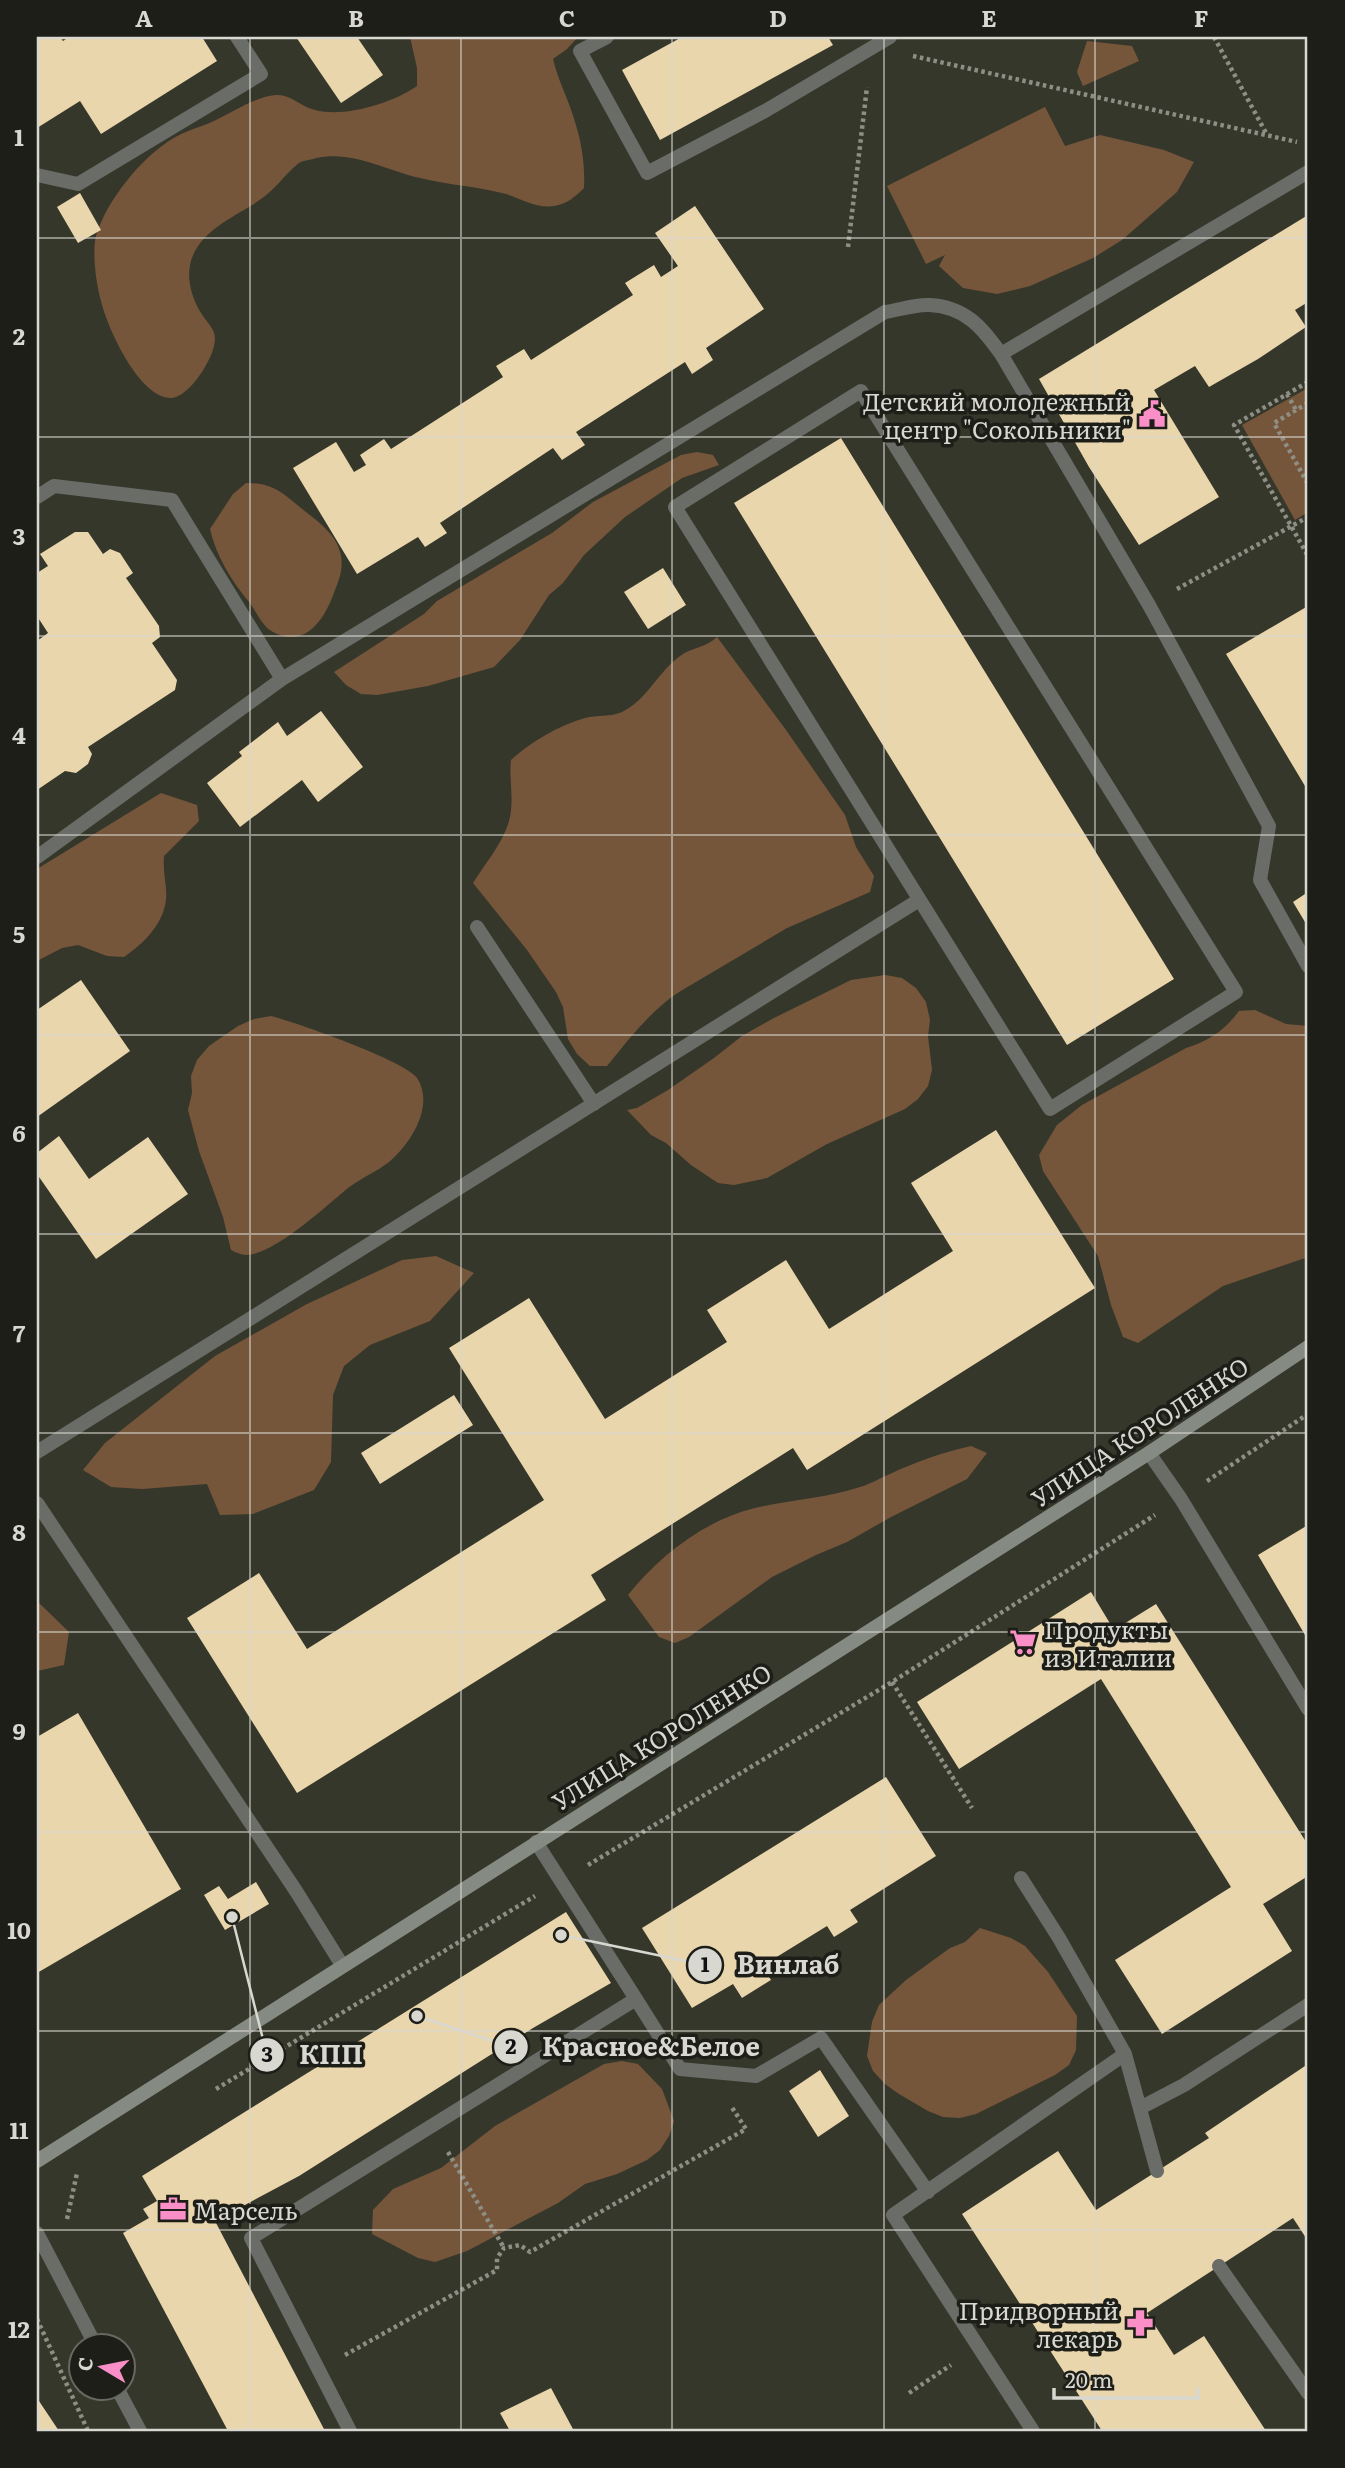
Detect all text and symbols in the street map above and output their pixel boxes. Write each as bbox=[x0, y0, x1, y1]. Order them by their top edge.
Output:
text: A bbox=[135, 0, 153, 34]
text: B bbox=[348, 0, 364, 34]
text: C bbox=[559, 0, 575, 34]
text: D bbox=[769, 0, 787, 34]
text: E bbox=[981, 0, 997, 34]
text: F bbox=[1194, 0, 1209, 34]
text: 1 bbox=[14, 119, 24, 153]
text: 2 bbox=[13, 318, 25, 352]
place label: Детский молодежный центр "Сокольники" bbox=[863, 383, 1131, 446]
public building icon: Детский молодежный центр "Сокольники" bbox=[1137, 399, 1167, 429]
text: 3 bbox=[13, 518, 25, 552]
text: 4 bbox=[12, 717, 26, 751]
text: 5 bbox=[13, 916, 25, 950]
text: 6 bbox=[12, 1115, 26, 1149]
text: 7 bbox=[13, 1315, 26, 1349]
street label: УЛИЦА КОРОЛЕНКО bbox=[1023, 1347, 1255, 1515]
text: 8 bbox=[12, 1514, 26, 1548]
place label: Продукты из Италии bbox=[1044, 1611, 1172, 1674]
supermarket icon: Продукты из Италии bbox=[1008, 1627, 1038, 1657]
street label: УЛИЦА КОРОЛЕНКО bbox=[545, 1654, 777, 1818]
text: 9 bbox=[12, 1713, 26, 1747]
text: 10 bbox=[7, 1912, 31, 1946]
callout: Винлаб bbox=[688, 1941, 853, 1988]
text: Винлаб bbox=[737, 1943, 839, 1982]
text: 1 bbox=[701, 1947, 710, 1978]
callout: Красное&Белое bbox=[493, 2024, 774, 2071]
text: Красное&Белое bbox=[542, 2025, 760, 2064]
text: 2 bbox=[505, 2029, 517, 2060]
callout: КПП bbox=[250, 2031, 377, 2078]
text: КПП bbox=[299, 2033, 363, 2072]
text: 3 bbox=[261, 2037, 273, 2068]
text: 11 bbox=[9, 2112, 29, 2146]
place label: Марсель bbox=[194, 2192, 298, 2227]
office icon: Марсель bbox=[158, 2194, 188, 2224]
place label: Придворный лекарь bbox=[959, 2292, 1119, 2355]
pharmacy icon: Придворный лекарь bbox=[1125, 2308, 1155, 2338]
text: 12 bbox=[8, 2311, 30, 2345]
north arrow bbox=[66, 2332, 136, 2402]
text: С bbox=[69, 2355, 99, 2373]
scale bar bbox=[1054, 2356, 1198, 2400]
text: 20 m bbox=[1065, 2363, 1112, 2394]

